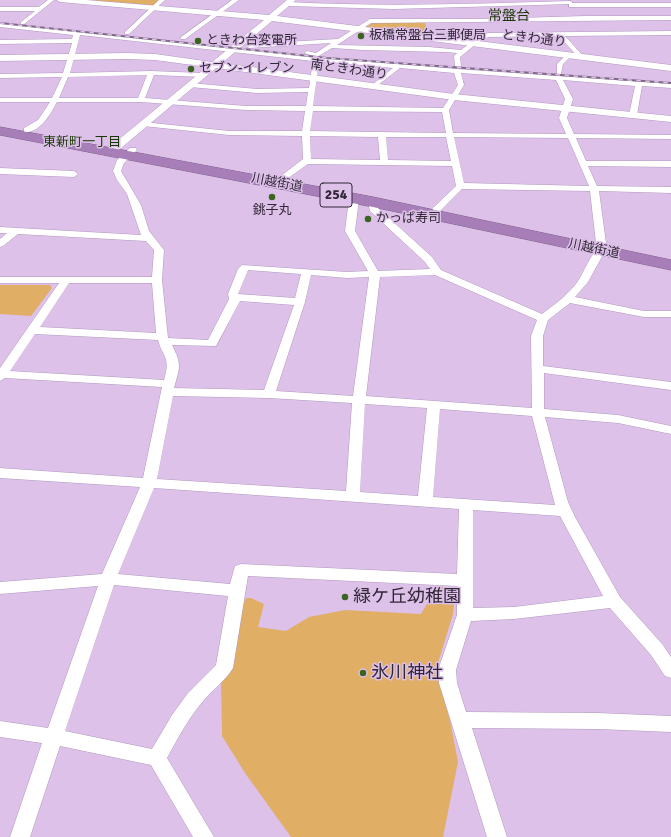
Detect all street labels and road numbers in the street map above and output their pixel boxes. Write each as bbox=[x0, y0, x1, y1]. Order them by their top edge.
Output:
street label: ときわ通り bbox=[501, 27, 567, 51]
street label: 南ときわ通り bbox=[309, 57, 389, 83]
street label: 川越街道 bbox=[250, 170, 304, 196]
road number: 254 bbox=[320, 183, 352, 207]
street label: 川越街道 bbox=[567, 236, 621, 262]

